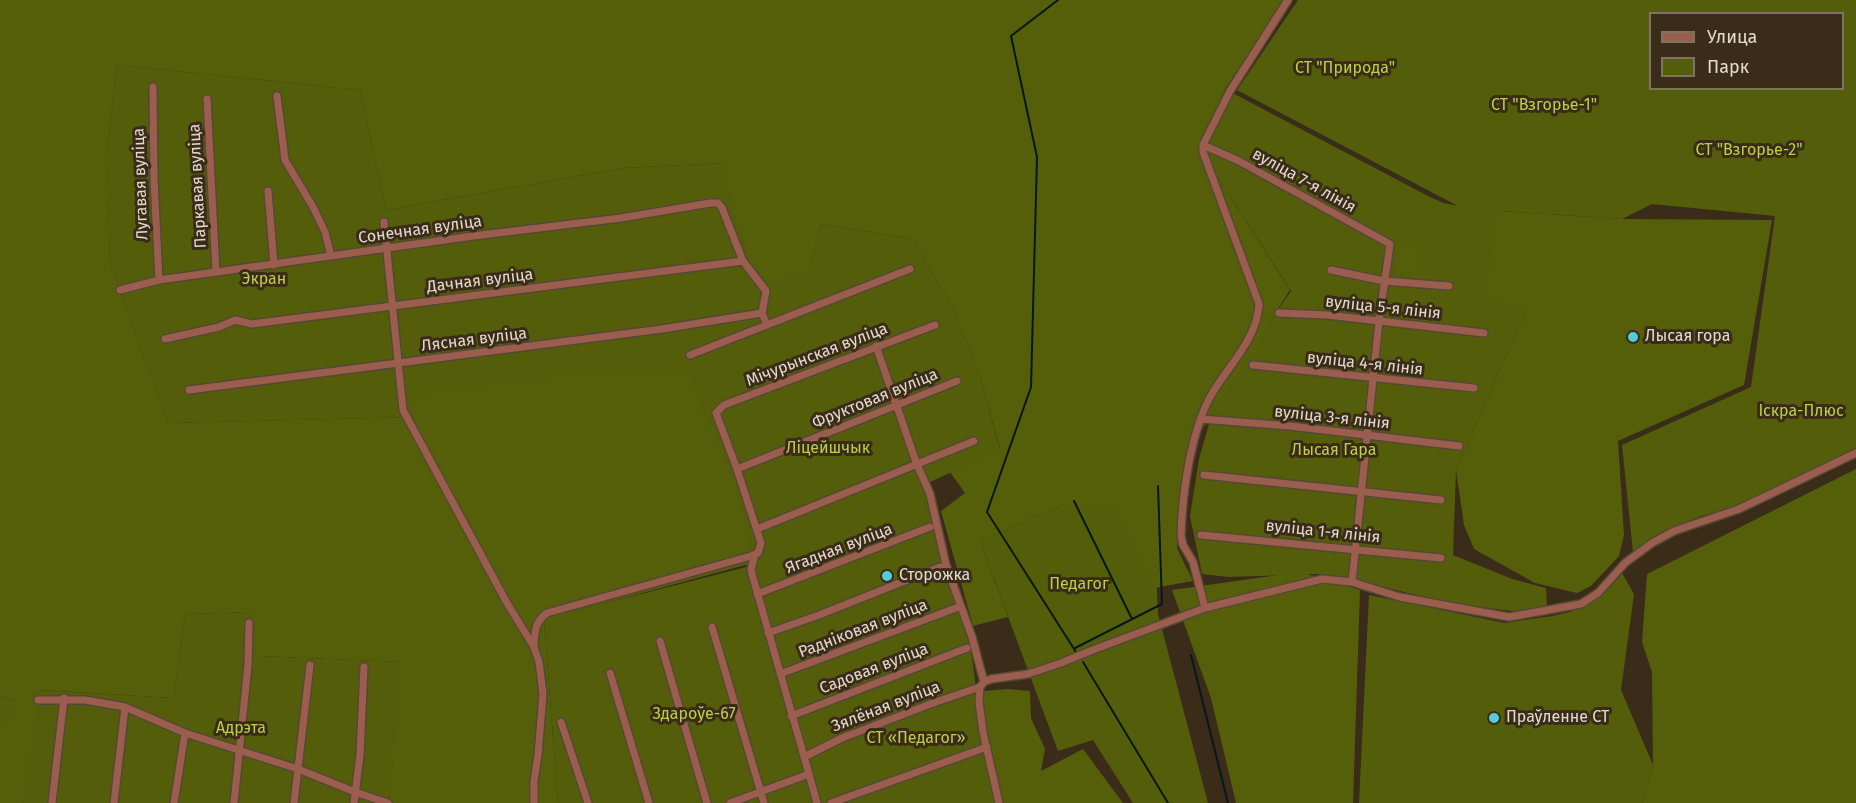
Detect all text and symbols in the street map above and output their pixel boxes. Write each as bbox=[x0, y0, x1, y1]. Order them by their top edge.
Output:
legend bbox=[1649, 12, 1844, 90]
text: Улица bbox=[1707, 26, 1757, 48]
text: Парк bbox=[1707, 56, 1749, 78]
park label: СТ "Природа" bbox=[1295, 59, 1395, 79]
park label: СТ "Взгорье-1" bbox=[1491, 96, 1597, 116]
street label: Паркавая вуліца bbox=[185, 123, 211, 249]
street label: Лугавая вуліца bbox=[129, 128, 153, 240]
park label: СТ "Взгорье-2" bbox=[1695, 141, 1803, 161]
street label: вуліца 7-я лінія bbox=[1249, 145, 1359, 217]
street label: Сонечная вуліца bbox=[357, 212, 483, 248]
street label: Дачная вуліца bbox=[426, 265, 534, 297]
park label: Экран bbox=[242, 270, 286, 290]
street label: вуліца 5-я лінія bbox=[1324, 292, 1442, 324]
street label: Мічурынская вуліца bbox=[743, 319, 891, 391]
street label: Лясная вуліца bbox=[420, 324, 528, 356]
place label: Лысая гора bbox=[1645, 327, 1730, 347]
marker: Лысая гора bbox=[1626, 330, 1640, 344]
street label: вуліца 4-я лінія bbox=[1306, 348, 1424, 380]
street label: Фруктовая вуліца bbox=[809, 365, 941, 433]
street label: вуліца 3-я лінія bbox=[1273, 402, 1391, 434]
park label: Іскра-Плюс bbox=[1758, 402, 1844, 422]
park label: Ліцейшчык bbox=[786, 439, 870, 459]
park label: Лысая Гара bbox=[1292, 441, 1376, 461]
street label: вуліца 1-я лінія bbox=[1265, 516, 1381, 548]
street label: Ягадная вуліца bbox=[783, 520, 895, 578]
place label: Сторожка bbox=[899, 566, 970, 586]
marker: Сторожка bbox=[880, 569, 894, 583]
park label: Педагог bbox=[1049, 575, 1109, 595]
street label: Радніковая вуліца bbox=[796, 596, 930, 662]
street label: Садовая вуліца bbox=[817, 639, 931, 699]
street label: Зялёная вуліца bbox=[829, 677, 943, 737]
park label: Здароўе-67 bbox=[653, 705, 735, 725]
place label: Праўленне СТ bbox=[1506, 708, 1609, 728]
marker: Праўленне СТ bbox=[1487, 711, 1501, 725]
park label: Адрэта bbox=[216, 719, 266, 739]
park label: СТ «Педагог» bbox=[867, 729, 965, 749]

